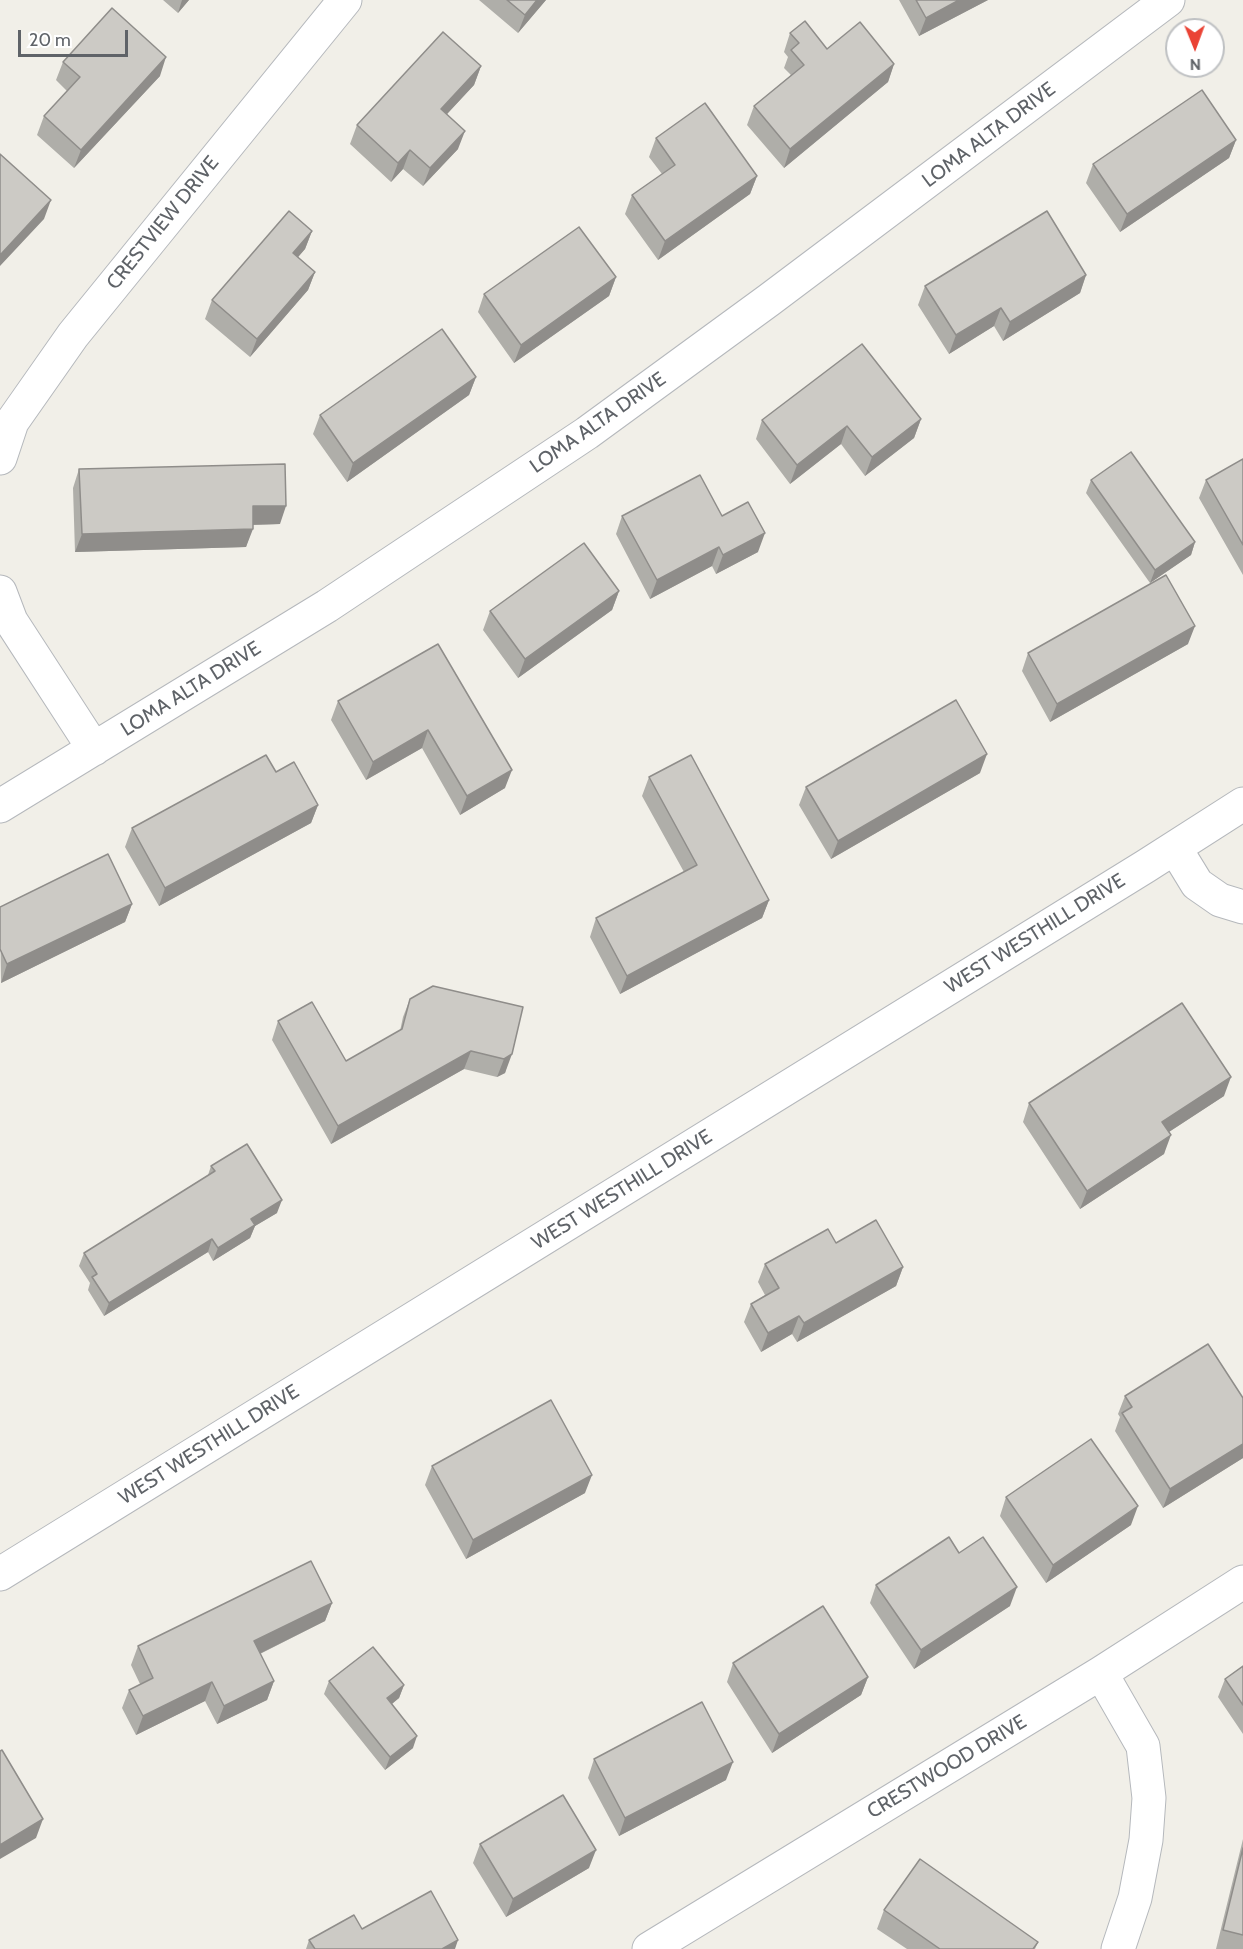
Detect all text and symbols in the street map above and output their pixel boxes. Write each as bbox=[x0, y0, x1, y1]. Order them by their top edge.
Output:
scale bar bbox=[21, 18, 130, 56]
north arrow bbox=[1165, 18, 1225, 78]
text: 20 m bbox=[29, 29, 71, 51]
text: N bbox=[1189, 55, 1201, 74]
street label: LOMA ALTA DRIVE bbox=[918, 77, 1060, 193]
street label: CRESTVIEW DRIVE bbox=[102, 151, 224, 295]
street label: LOMA ALTA DRIVE bbox=[525, 367, 671, 479]
street label: LOMA ALTA DRIVE bbox=[117, 636, 265, 742]
street label: WEST WESTHILL DRIVE bbox=[940, 869, 1130, 999]
street label: WEST WESTHILL DRIVE bbox=[527, 1125, 717, 1255]
street label: WEST WESTHILL DRIVE bbox=[114, 1380, 304, 1510]
street label: CRESTWOOD DRIVE bbox=[863, 1710, 1031, 1824]

